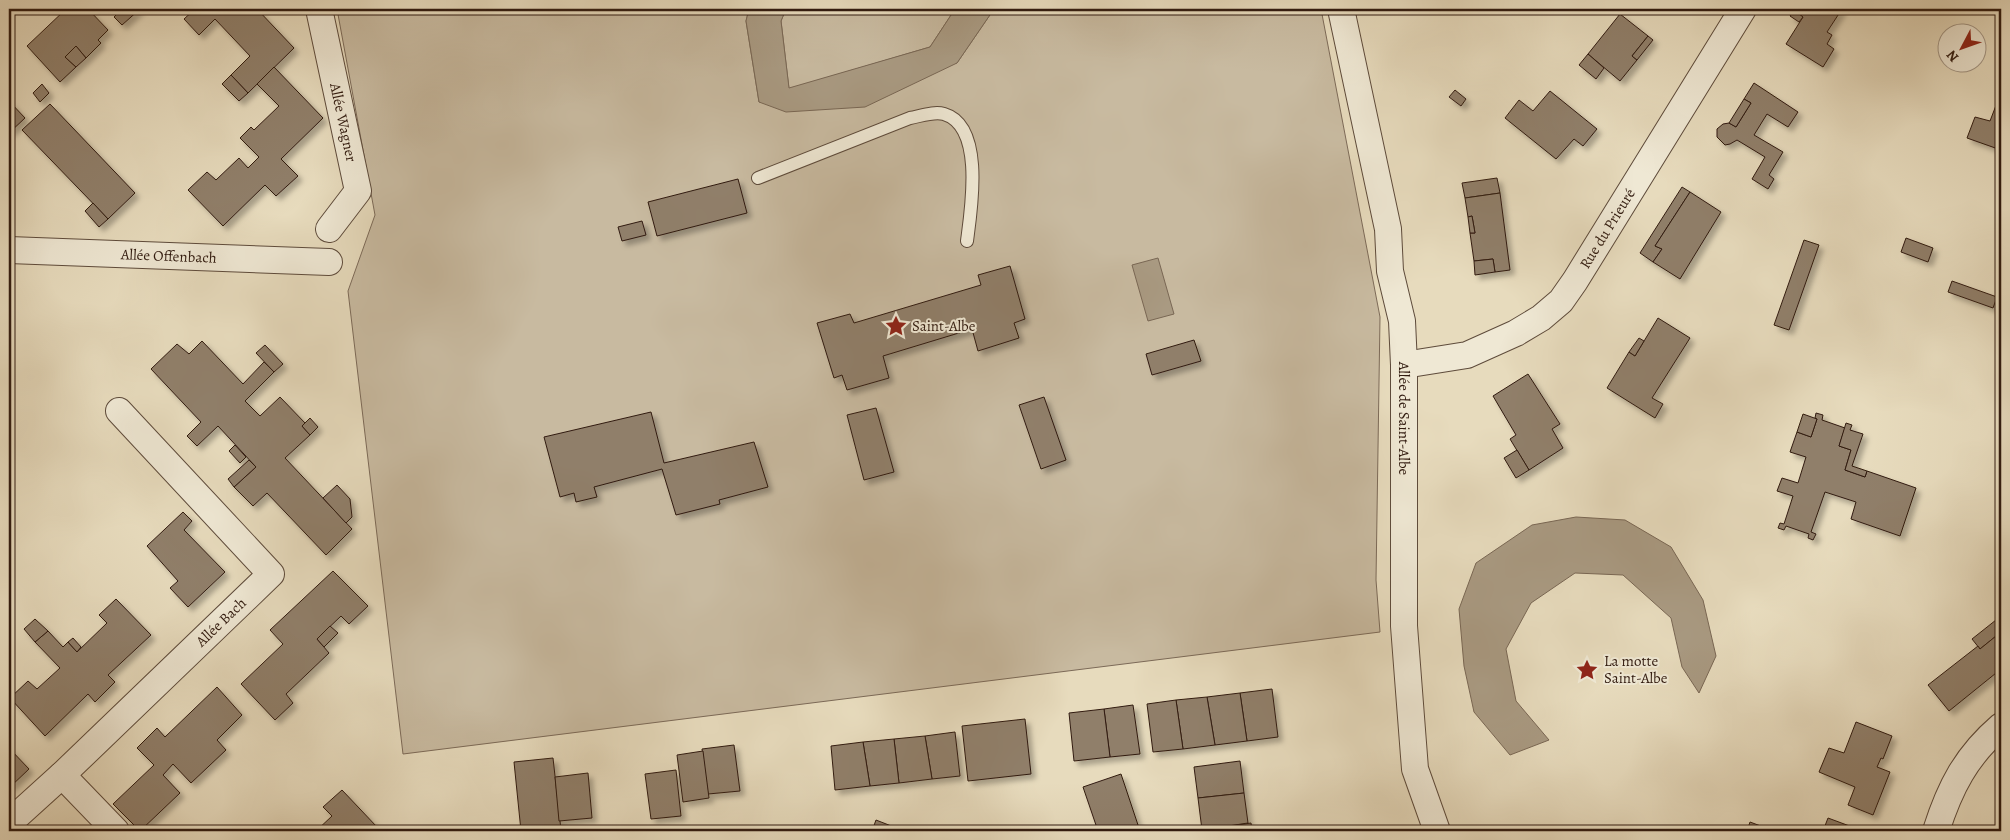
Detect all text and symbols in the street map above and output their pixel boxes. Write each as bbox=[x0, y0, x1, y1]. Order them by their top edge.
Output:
north arrow bbox=[1938, 22, 1988, 72]
text: N bbox=[1942, 46, 1963, 66]
street label: Allée Wagner bbox=[325, 80, 362, 164]
street label: Rue du Prieuré bbox=[1575, 184, 1640, 273]
street label: Allée Offenbach bbox=[120, 244, 217, 268]
place icon: Saint-Albe bbox=[883, 313, 909, 339]
place label: Saint-Albe bbox=[912, 316, 976, 336]
street label: Allée de Saint-Albe bbox=[1394, 361, 1414, 476]
street label: Allée Bach bbox=[191, 593, 250, 652]
place label: La motte Saint-Albe bbox=[1604, 651, 1668, 688]
place icon: La motte Saint-Albe bbox=[1574, 657, 1600, 683]

